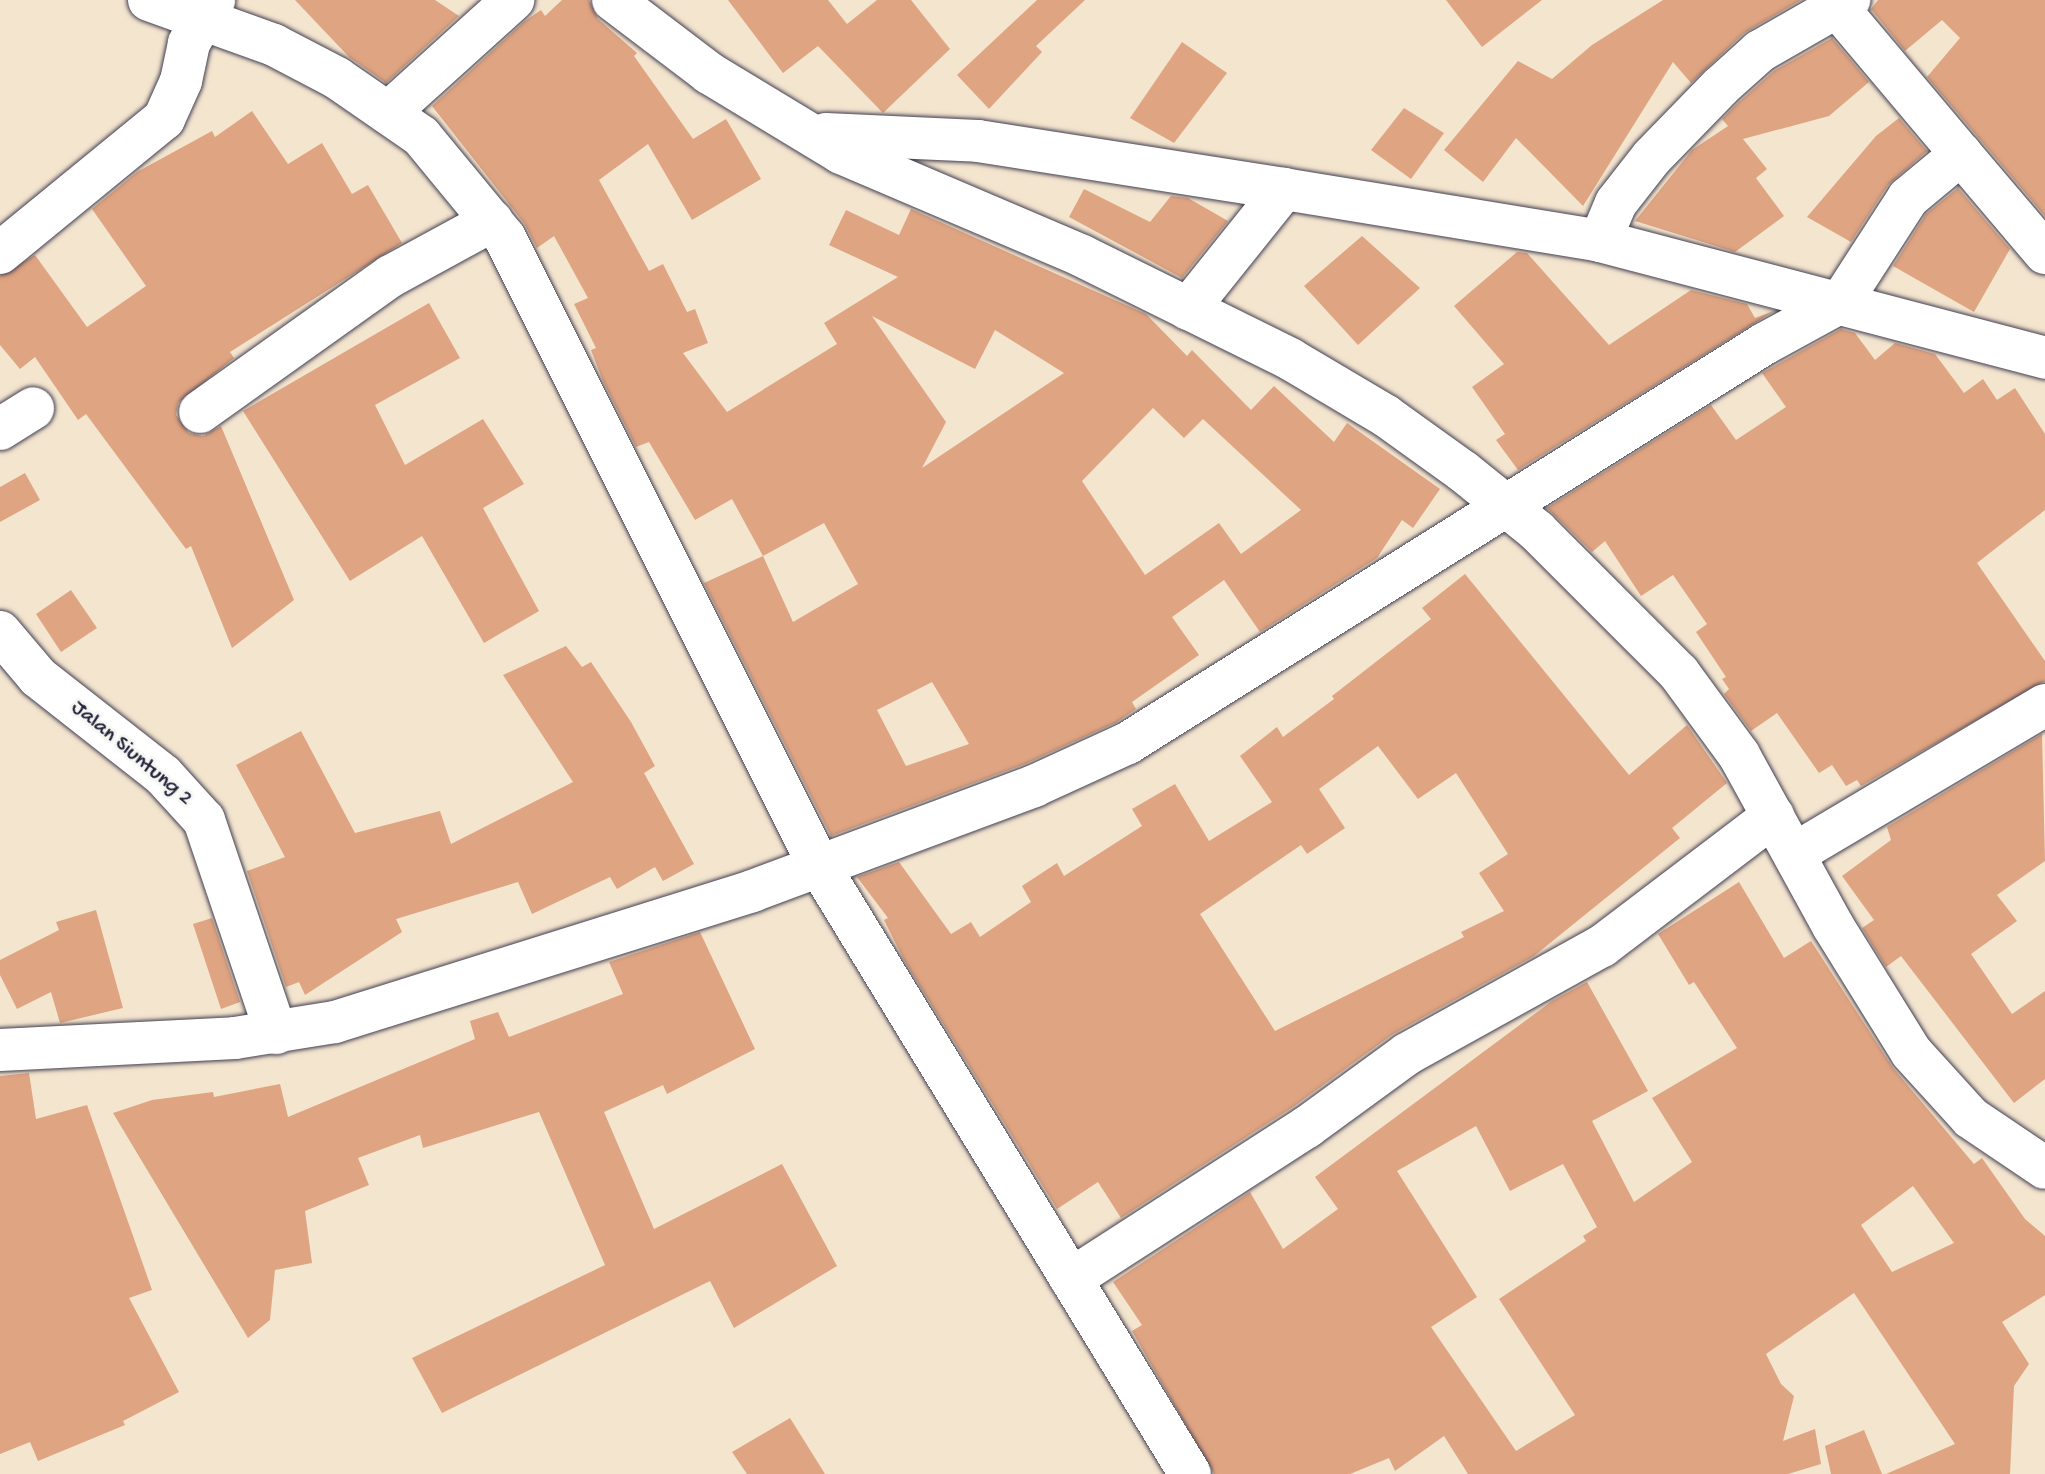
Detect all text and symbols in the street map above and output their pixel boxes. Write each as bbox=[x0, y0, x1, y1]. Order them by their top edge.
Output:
street label: Jalan Siuntung 2 bbox=[65, 695, 197, 813]

